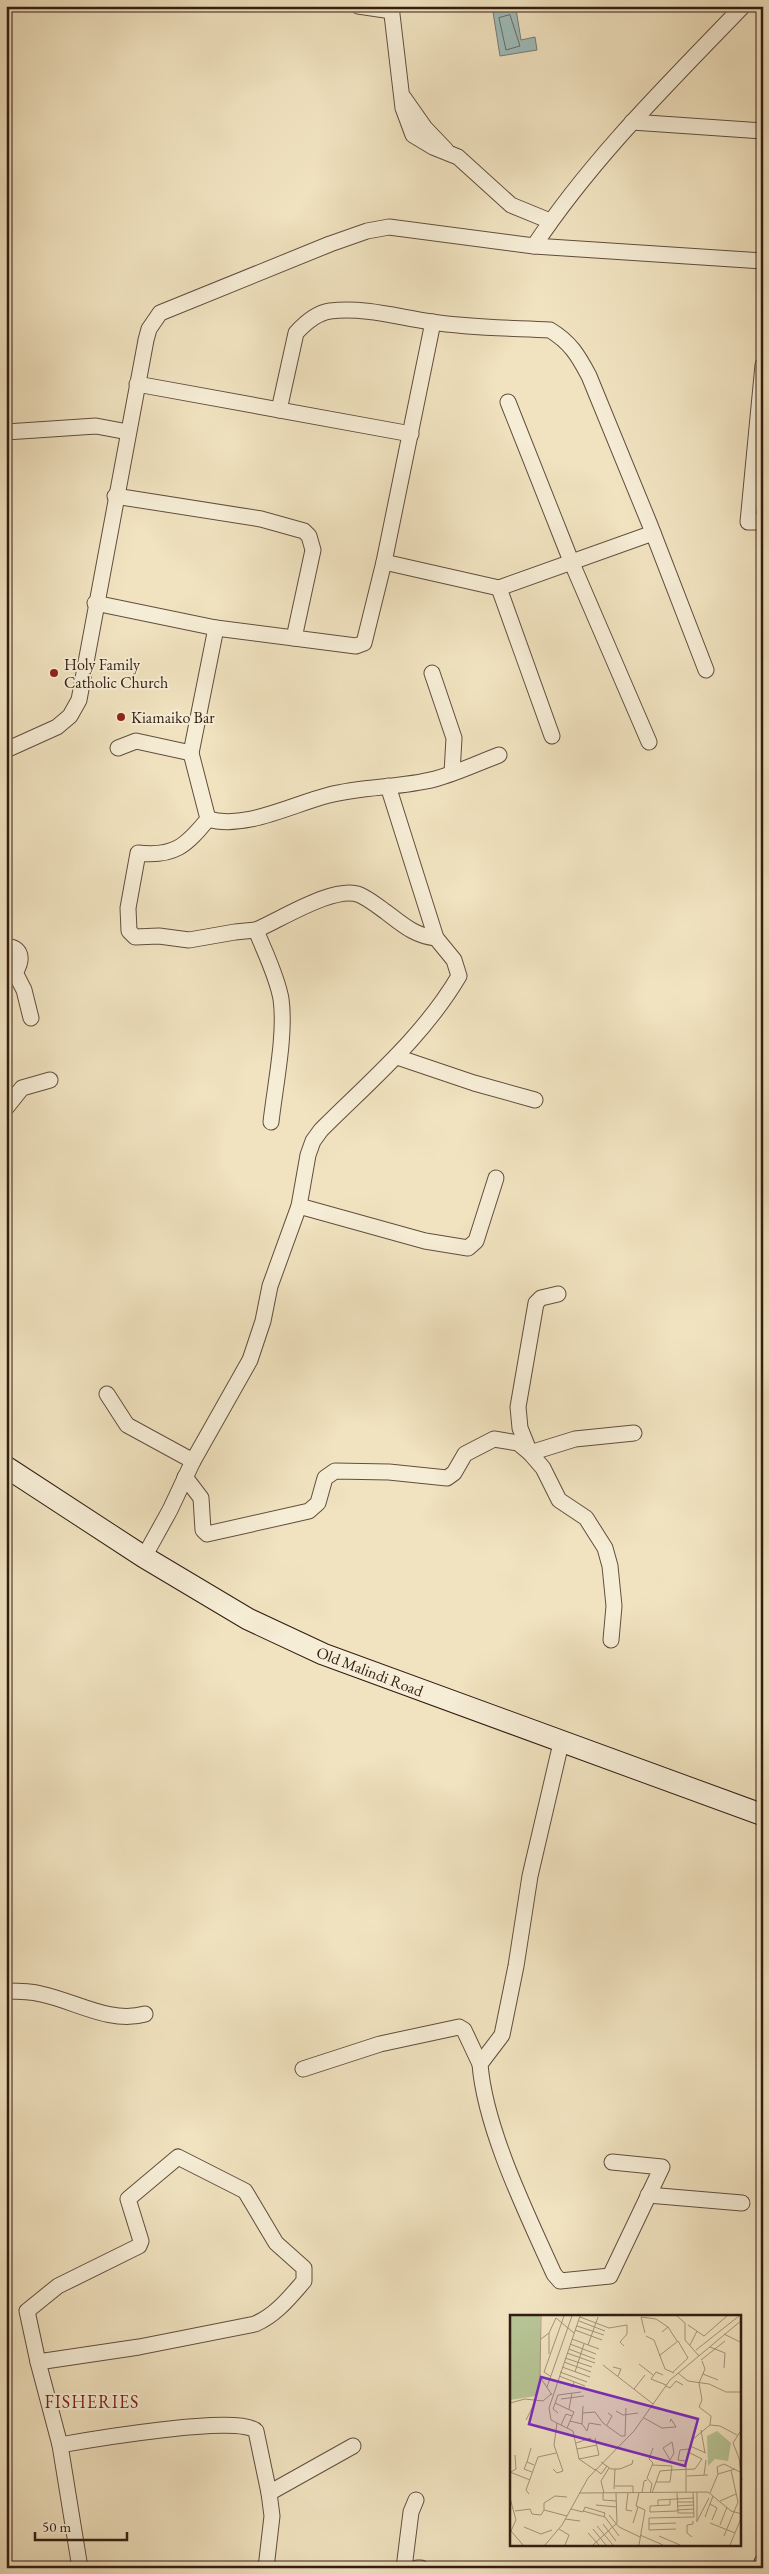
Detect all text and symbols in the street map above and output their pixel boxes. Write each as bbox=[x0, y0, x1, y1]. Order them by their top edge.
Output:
place label: Holy Family Catholic Church bbox=[64, 654, 168, 693]
marker: Holy Family Catholic Church bbox=[48, 667, 60, 679]
place label: Kiamaiko Bar bbox=[131, 707, 215, 728]
marker: Kiamaiko Bar bbox=[115, 711, 127, 723]
street label: Old Malindi Road bbox=[313, 1641, 427, 1702]
inset map bbox=[510, 2315, 742, 2546]
district label: FISHERIES bbox=[45, 2390, 139, 2413]
scale bar bbox=[35, 2509, 128, 2541]
text: 50 m bbox=[42, 2517, 71, 2536]

